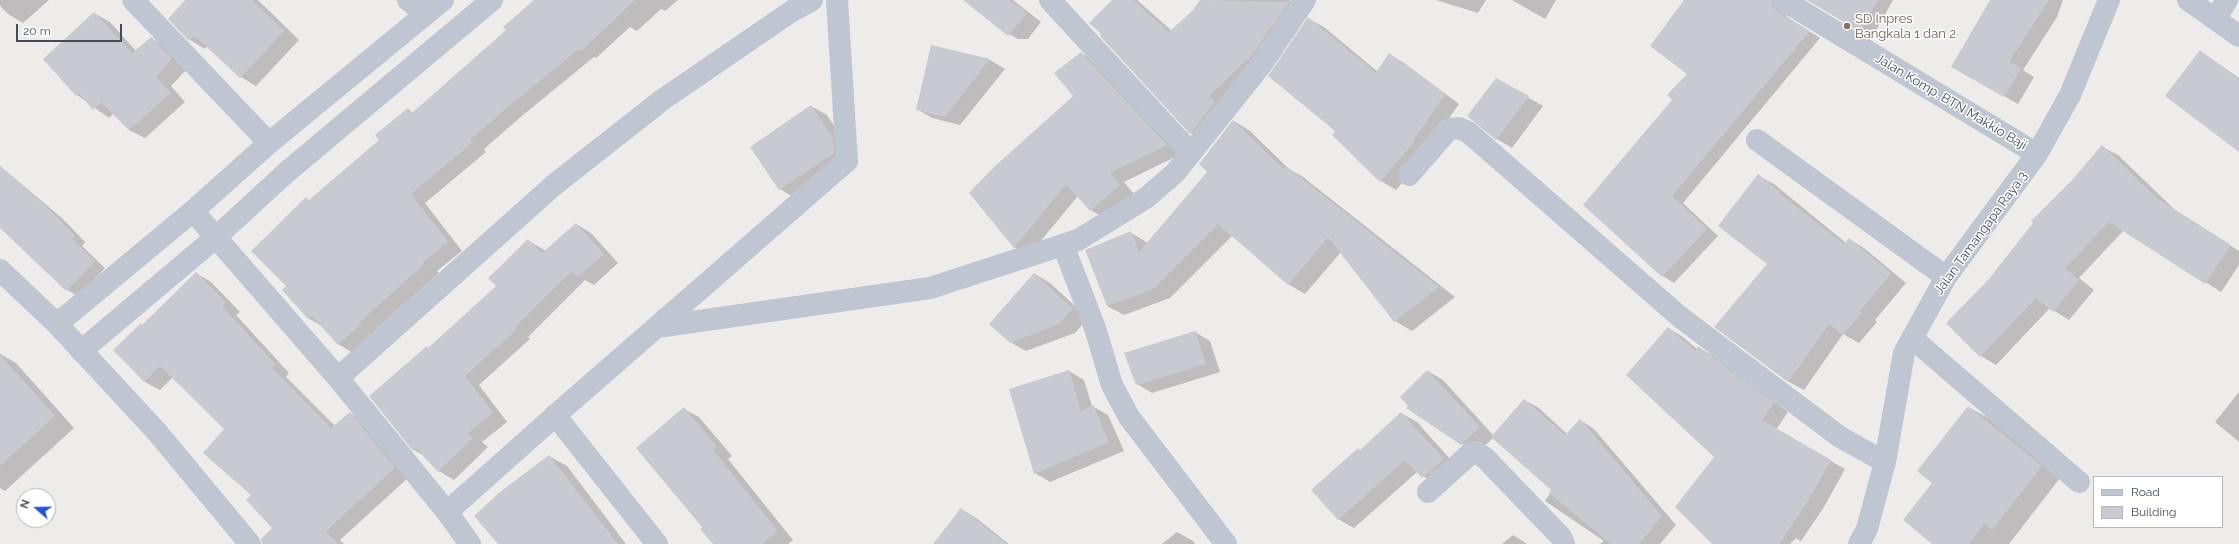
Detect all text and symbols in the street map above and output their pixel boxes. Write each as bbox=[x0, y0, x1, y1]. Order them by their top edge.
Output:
place label: SD Inpres Bangkala 1 dan 2 bbox=[1855, 11, 1956, 42]
scale bar bbox=[18, 16, 124, 42]
marker: SD Inpres Bangkala 1 dan 2 bbox=[1842, 21, 1852, 31]
text: 20 m bbox=[23, 24, 51, 38]
street label: Jalan Komp. BTN Makkio Baji bbox=[1873, 51, 2029, 153]
street label: Jalan Tamangapa Raya 3 bbox=[1931, 169, 2031, 297]
legend bbox=[2093, 476, 2223, 528]
text: Road bbox=[2131, 485, 2160, 499]
north arrow bbox=[16, 488, 56, 528]
text: N bbox=[18, 498, 33, 510]
text: Building bbox=[2131, 505, 2177, 519]

